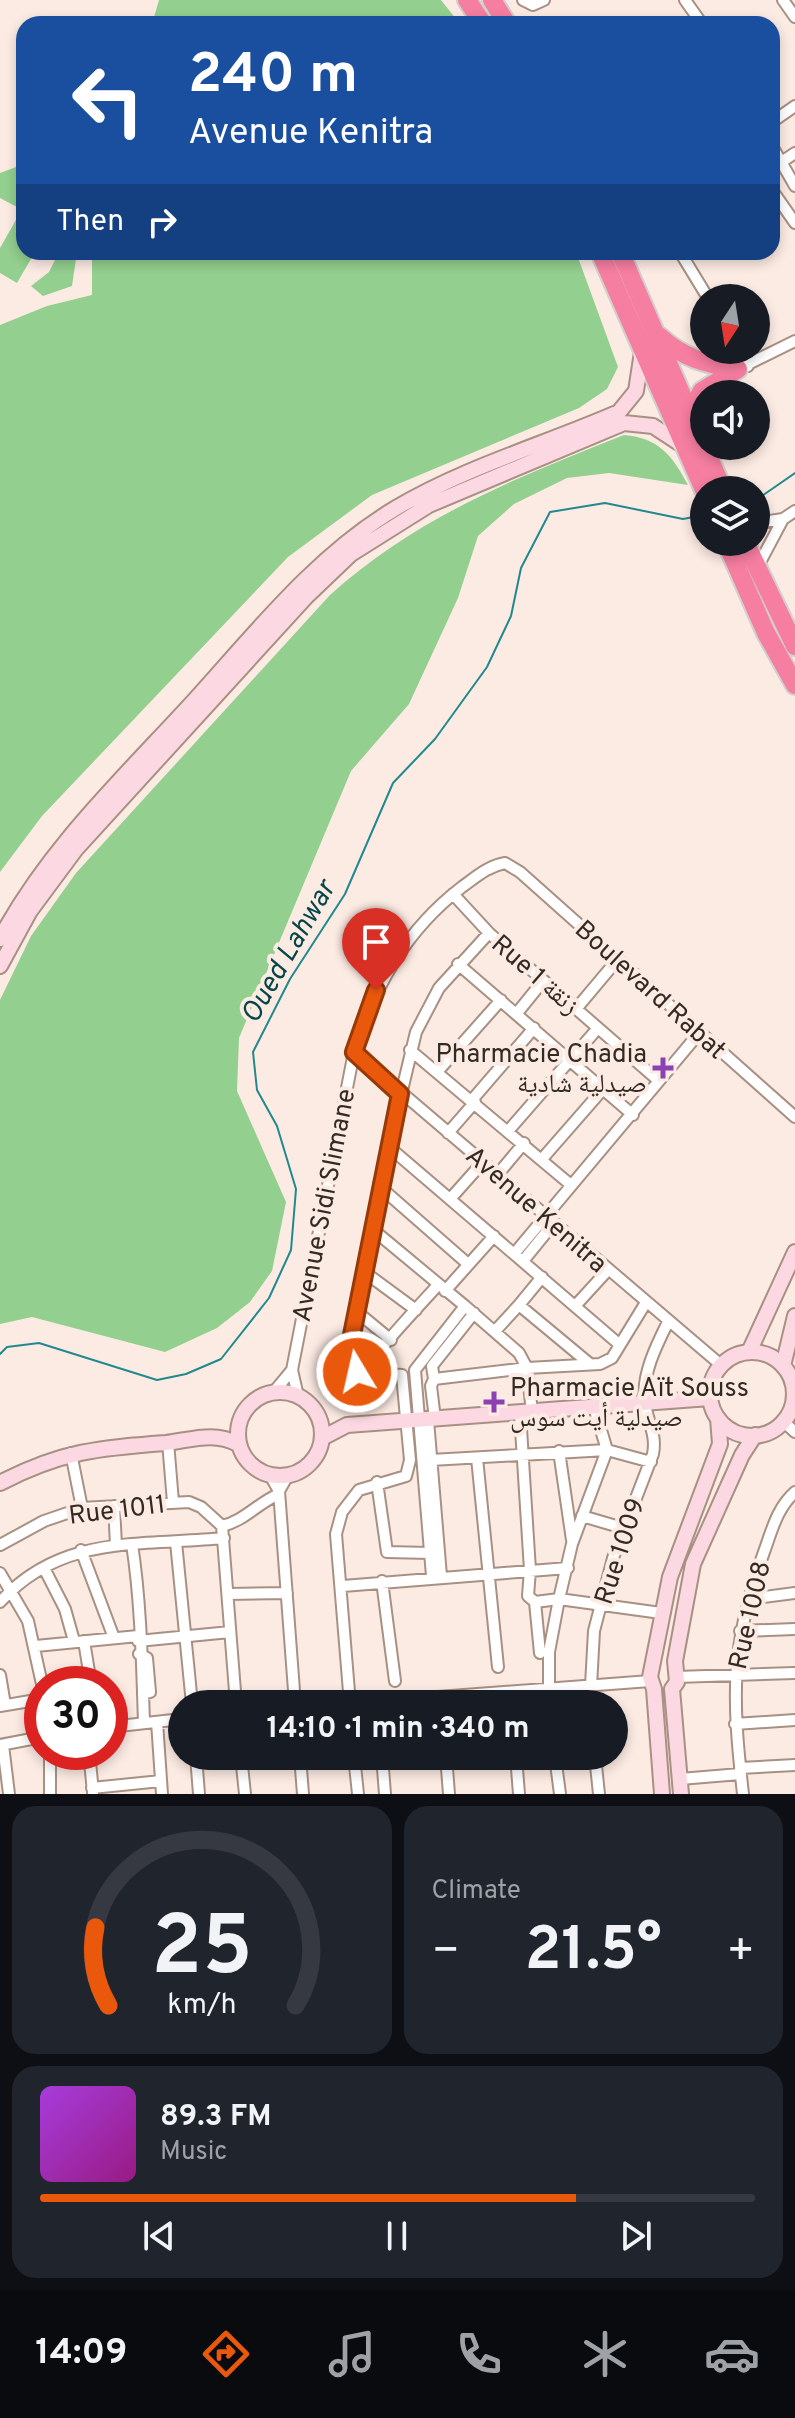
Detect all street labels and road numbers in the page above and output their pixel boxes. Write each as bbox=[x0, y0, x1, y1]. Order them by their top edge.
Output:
street label: Boulevard Rabat bbox=[567, 914, 732, 1068]
street label: Rue 1 زنقة bbox=[483, 929, 585, 1023]
street label: Avenue Sidi Slimane bbox=[287, 1086, 364, 1325]
street label: Avenue Kenitra bbox=[458, 1140, 613, 1281]
street label: Rue 1011 bbox=[67, 1489, 168, 1534]
street label: Rue 1009 bbox=[589, 1494, 654, 1609]
street label: Rue 1008 bbox=[723, 1558, 780, 1673]

